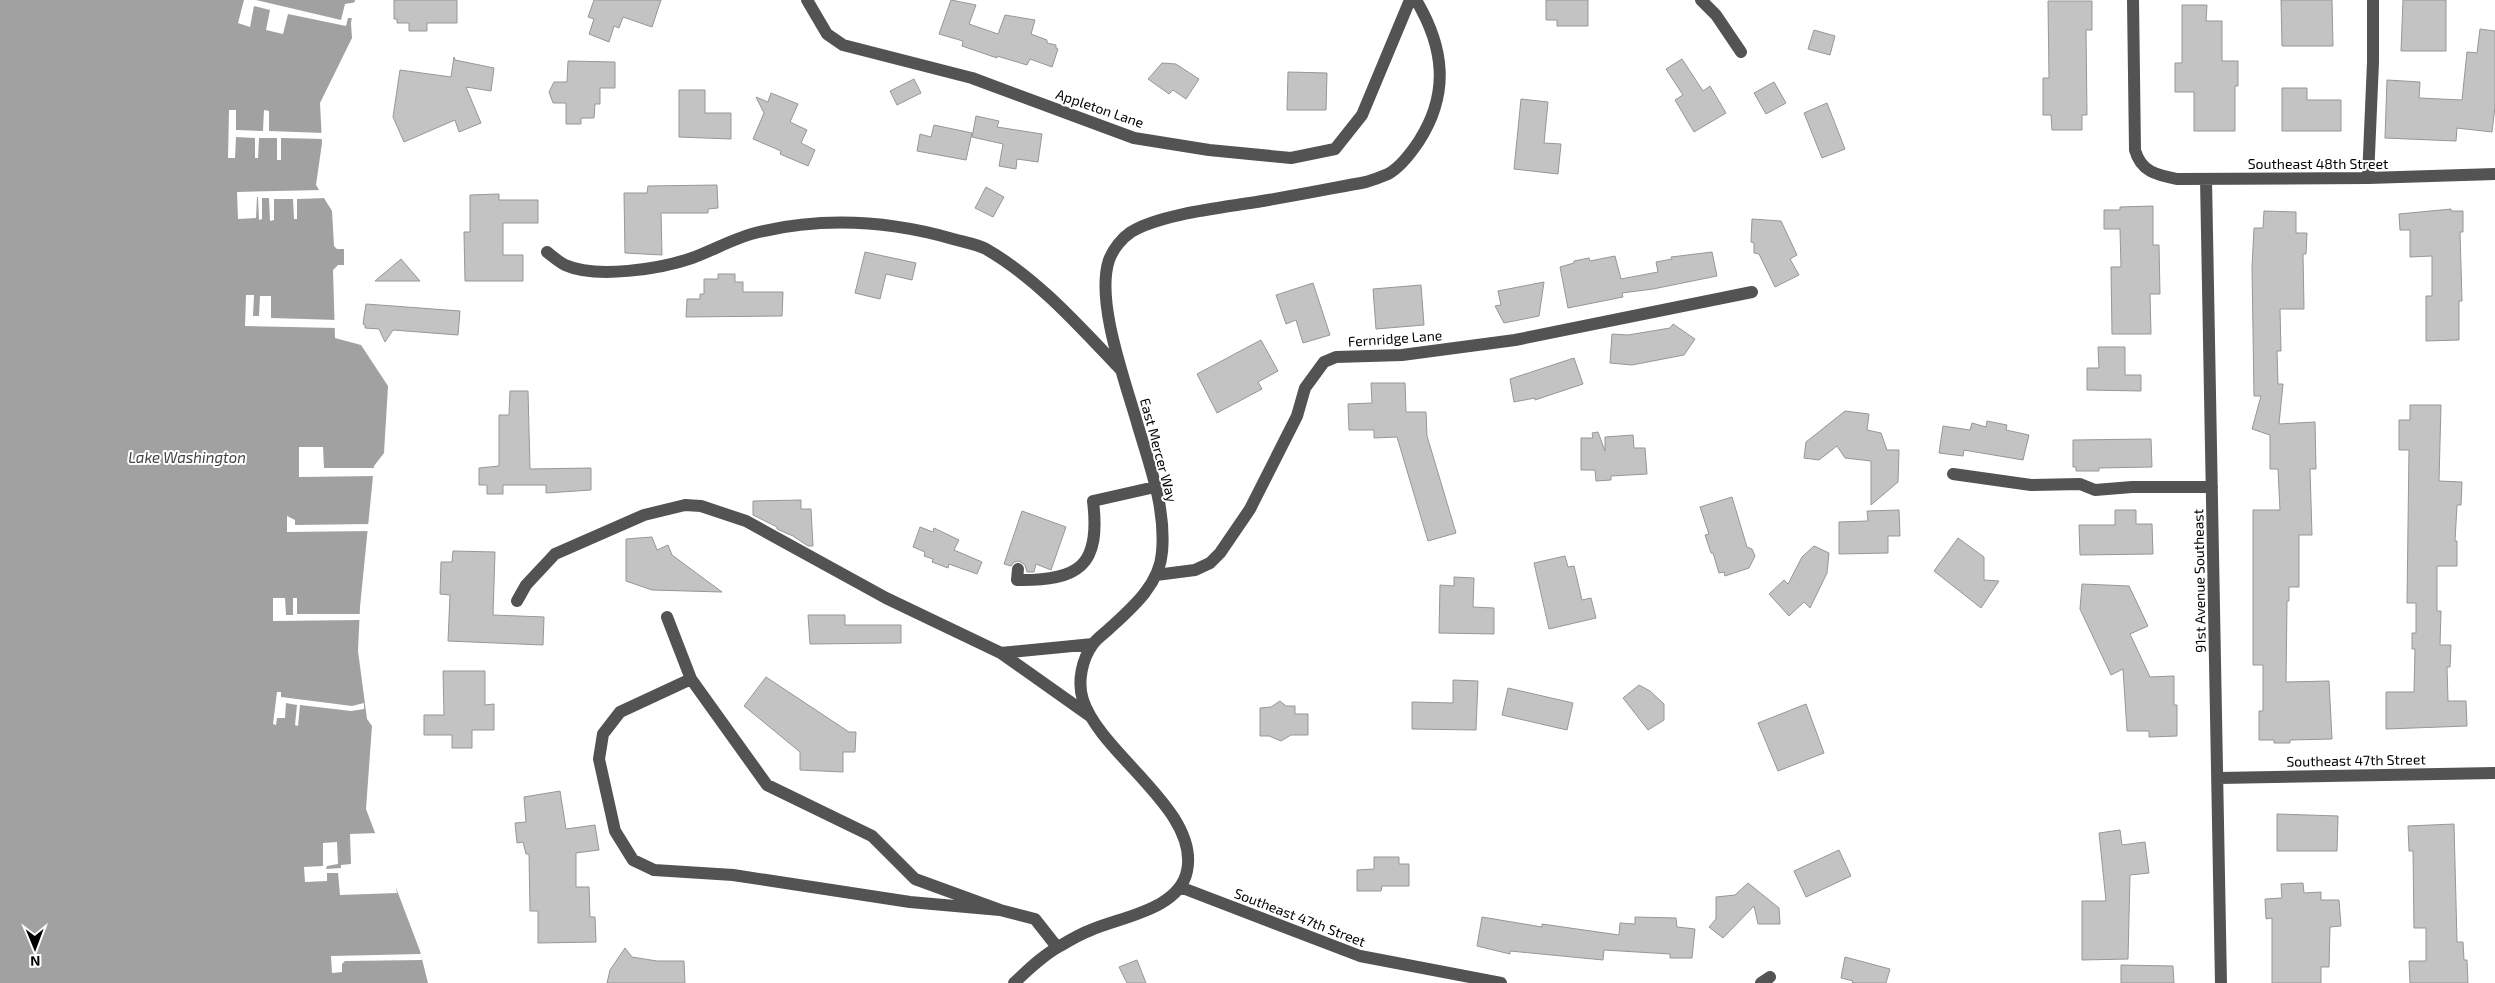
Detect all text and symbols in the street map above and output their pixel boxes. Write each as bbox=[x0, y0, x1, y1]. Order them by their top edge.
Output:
street label: Appleton Lane bbox=[1054, 85, 1146, 131]
street label: Southeast 48th Street bbox=[2248, 155, 2388, 172]
street label: Fernridge Lane bbox=[1347, 326, 1443, 350]
street label: East Mercer Way bbox=[1137, 396, 1181, 504]
water label: Lake Washington bbox=[128, 448, 246, 466]
street label: 91st Avenue Southeast bbox=[2189, 509, 2209, 653]
street label: Southeast 47th Street bbox=[2286, 750, 2426, 770]
street label: Southeast 47th Street bbox=[1232, 884, 1368, 950]
north arrow bbox=[10, 923, 60, 973]
text: N bbox=[30, 953, 40, 970]

